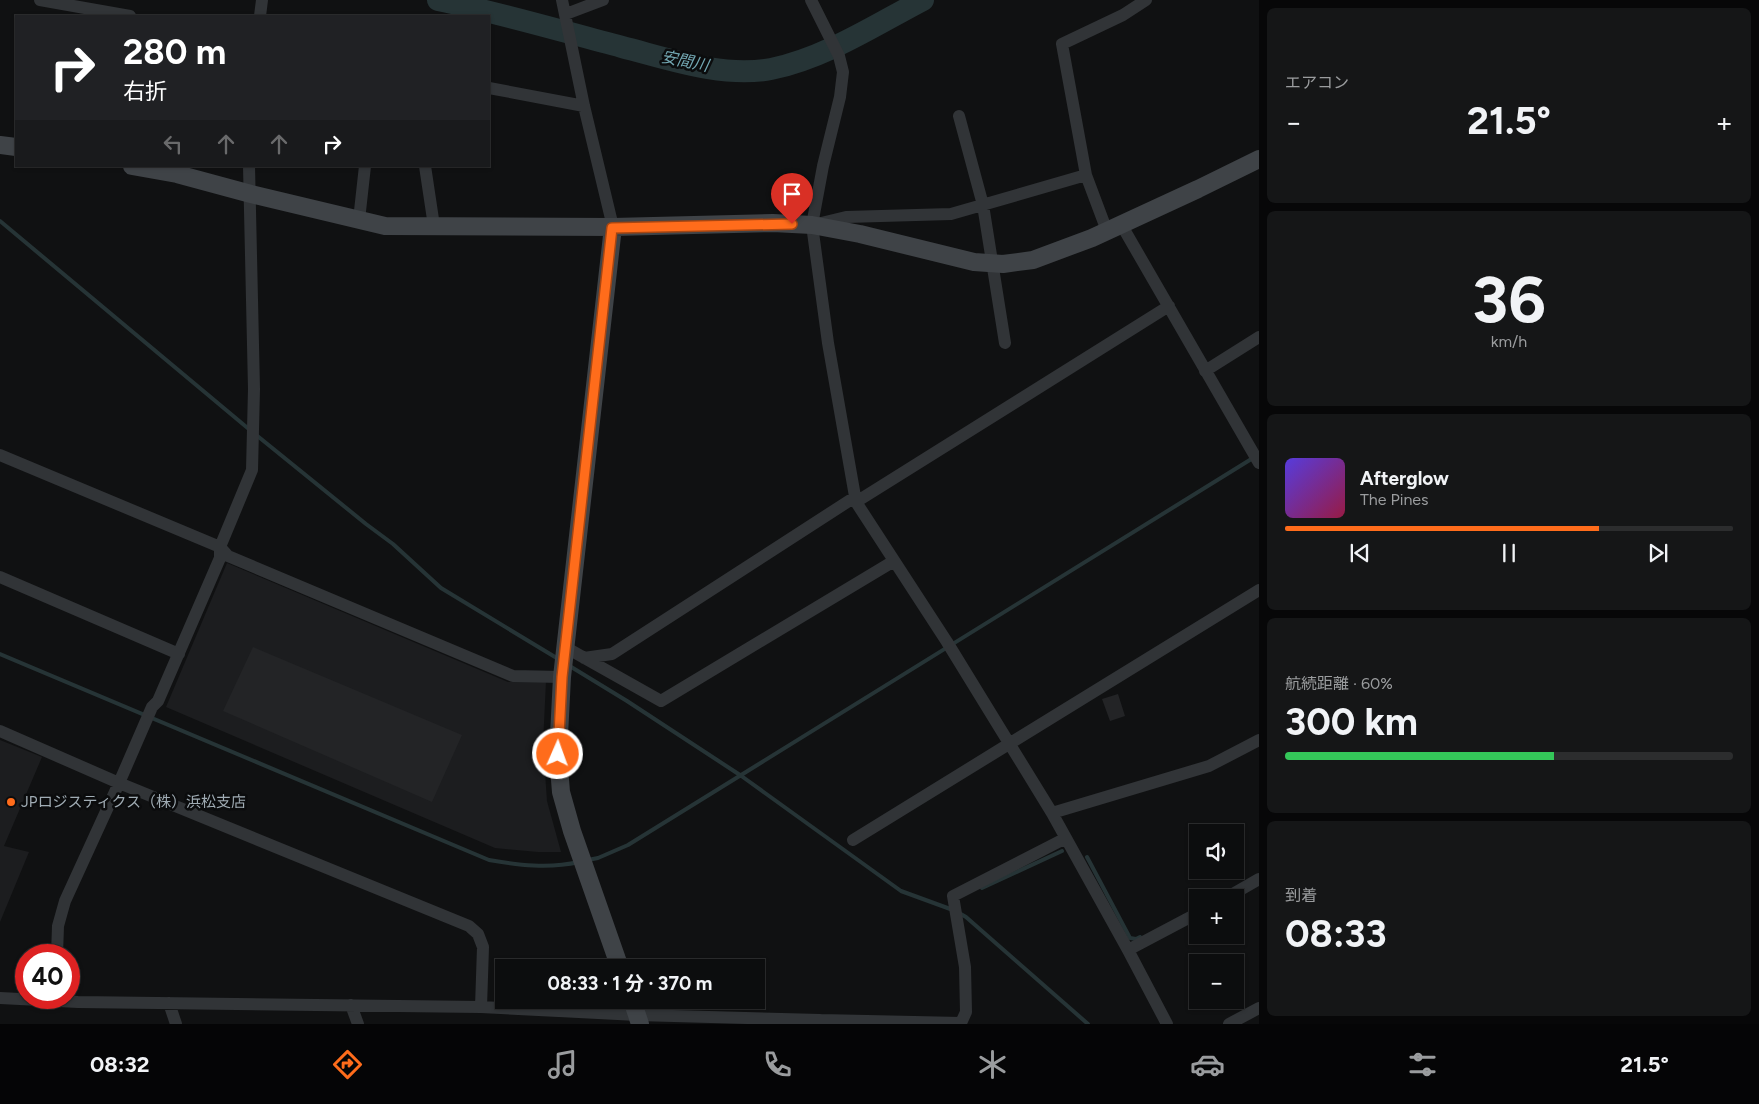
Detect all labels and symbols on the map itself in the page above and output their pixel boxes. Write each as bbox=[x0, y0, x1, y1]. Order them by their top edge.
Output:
water label: 安間川 bbox=[660, 47, 712, 75]
pin bbox=[771, 173, 813, 224]
position arrow bbox=[531, 727, 583, 779]
place label: JPロジスティクス（株）浜松支店 bbox=[21, 793, 246, 811]
marker: JPロジスティクス（株）浜松支店 bbox=[5, 796, 17, 808]
speed limit sign: 40 bbox=[15, 944, 80, 1009]

